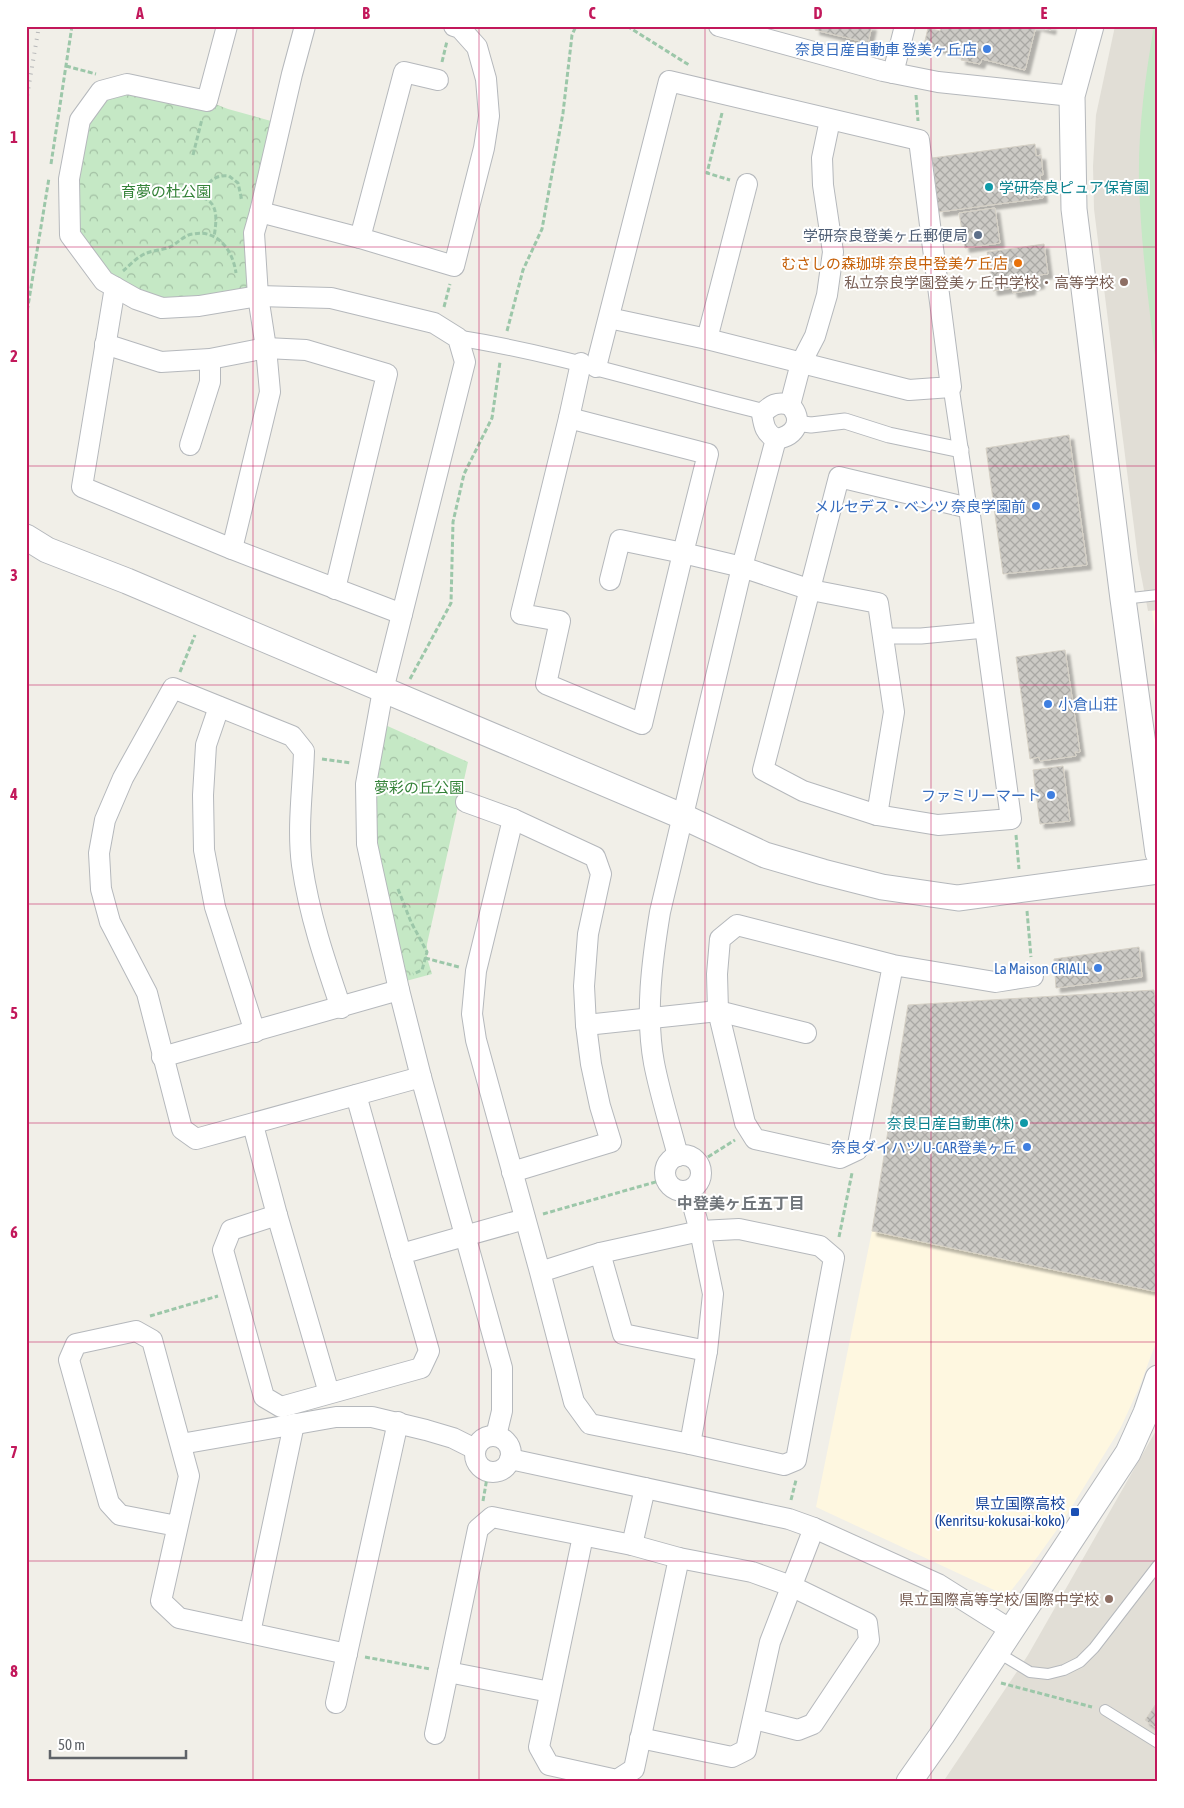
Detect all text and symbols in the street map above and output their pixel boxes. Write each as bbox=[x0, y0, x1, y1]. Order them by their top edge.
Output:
text: A bbox=[135, 4, 144, 22]
text: B bbox=[362, 4, 370, 22]
text: C bbox=[588, 4, 596, 22]
text: D bbox=[814, 4, 823, 22]
text: E bbox=[1041, 4, 1048, 22]
place label: 奈良日産自動車 登美ヶ丘店 bbox=[795, 41, 977, 58]
marker: 奈良日産自動車 登美ヶ丘店 bbox=[981, 43, 993, 55]
text: 1 bbox=[10, 128, 18, 146]
place label: 学研奈良ピュア保育園 bbox=[999, 179, 1149, 196]
marker: 学研奈良ピュア保育園 bbox=[983, 181, 995, 193]
park label: 育夢の杜公園 bbox=[121, 183, 211, 200]
place label: 学研奈良登美ヶ丘郵便局 bbox=[803, 227, 968, 244]
marker: 学研奈良登美ヶ丘郵便局 bbox=[972, 229, 984, 241]
place label: むさしの森珈琲 奈良中登美ケ丘店 bbox=[781, 255, 1008, 272]
marker: むさしの森珈琲 奈良中登美ケ丘店 bbox=[1012, 257, 1024, 269]
place label: 私立奈良学園登美ヶ丘中学校・高等学校 bbox=[844, 274, 1114, 291]
marker: 私立奈良学園登美ヶ丘中学校・高等学校 bbox=[1118, 276, 1130, 288]
text: 2 bbox=[10, 347, 18, 365]
place label: メルセデス・ベンツ 奈良学園前 bbox=[814, 498, 1026, 515]
marker: メルセデス・ベンツ 奈良学園前 bbox=[1030, 500, 1042, 512]
text: 3 bbox=[10, 566, 18, 584]
place label: 小倉山荘 bbox=[1058, 696, 1118, 713]
marker: 小倉山荘 bbox=[1042, 698, 1054, 710]
park label: 夢彩の丘公園 bbox=[374, 779, 464, 796]
text: 4 bbox=[9, 785, 18, 803]
place label: ファミリーマート bbox=[921, 787, 1041, 804]
marker: ファミリーマート bbox=[1045, 789, 1057, 801]
place label: La Maison CRIALL bbox=[994, 960, 1088, 977]
marker: La Maison CRIALL bbox=[1092, 962, 1104, 974]
text: 5 bbox=[10, 1004, 18, 1022]
place label: 奈良日産自動車(株) bbox=[887, 1115, 1014, 1132]
marker: 奈良日産自動車(株) bbox=[1018, 1117, 1030, 1129]
place label: 奈良ダイハツ U-CAR登美ヶ丘 bbox=[831, 1139, 1017, 1156]
marker: 奈良ダイハツ U-CAR登美ヶ丘 bbox=[1021, 1141, 1033, 1153]
district label: 中登美ヶ丘五丁目 bbox=[677, 1194, 805, 1212]
text: 6 bbox=[10, 1223, 18, 1241]
text: 7 bbox=[10, 1443, 18, 1461]
place label: 県立国際高校 (Kenritsu-kokusai-koko) bbox=[935, 1495, 1065, 1529]
marker: 県立国際高校 (Kenritsu-kokusai-koko) bbox=[1069, 1506, 1081, 1518]
place label: 県立国際高等学校/国際中学校 bbox=[899, 1591, 1099, 1608]
marker: 県立国際高等学校/国際中学校 bbox=[1103, 1593, 1115, 1605]
text: 8 bbox=[10, 1662, 18, 1680]
scale bar bbox=[50, 1728, 186, 1760]
text: 50 m bbox=[58, 1736, 85, 1753]

